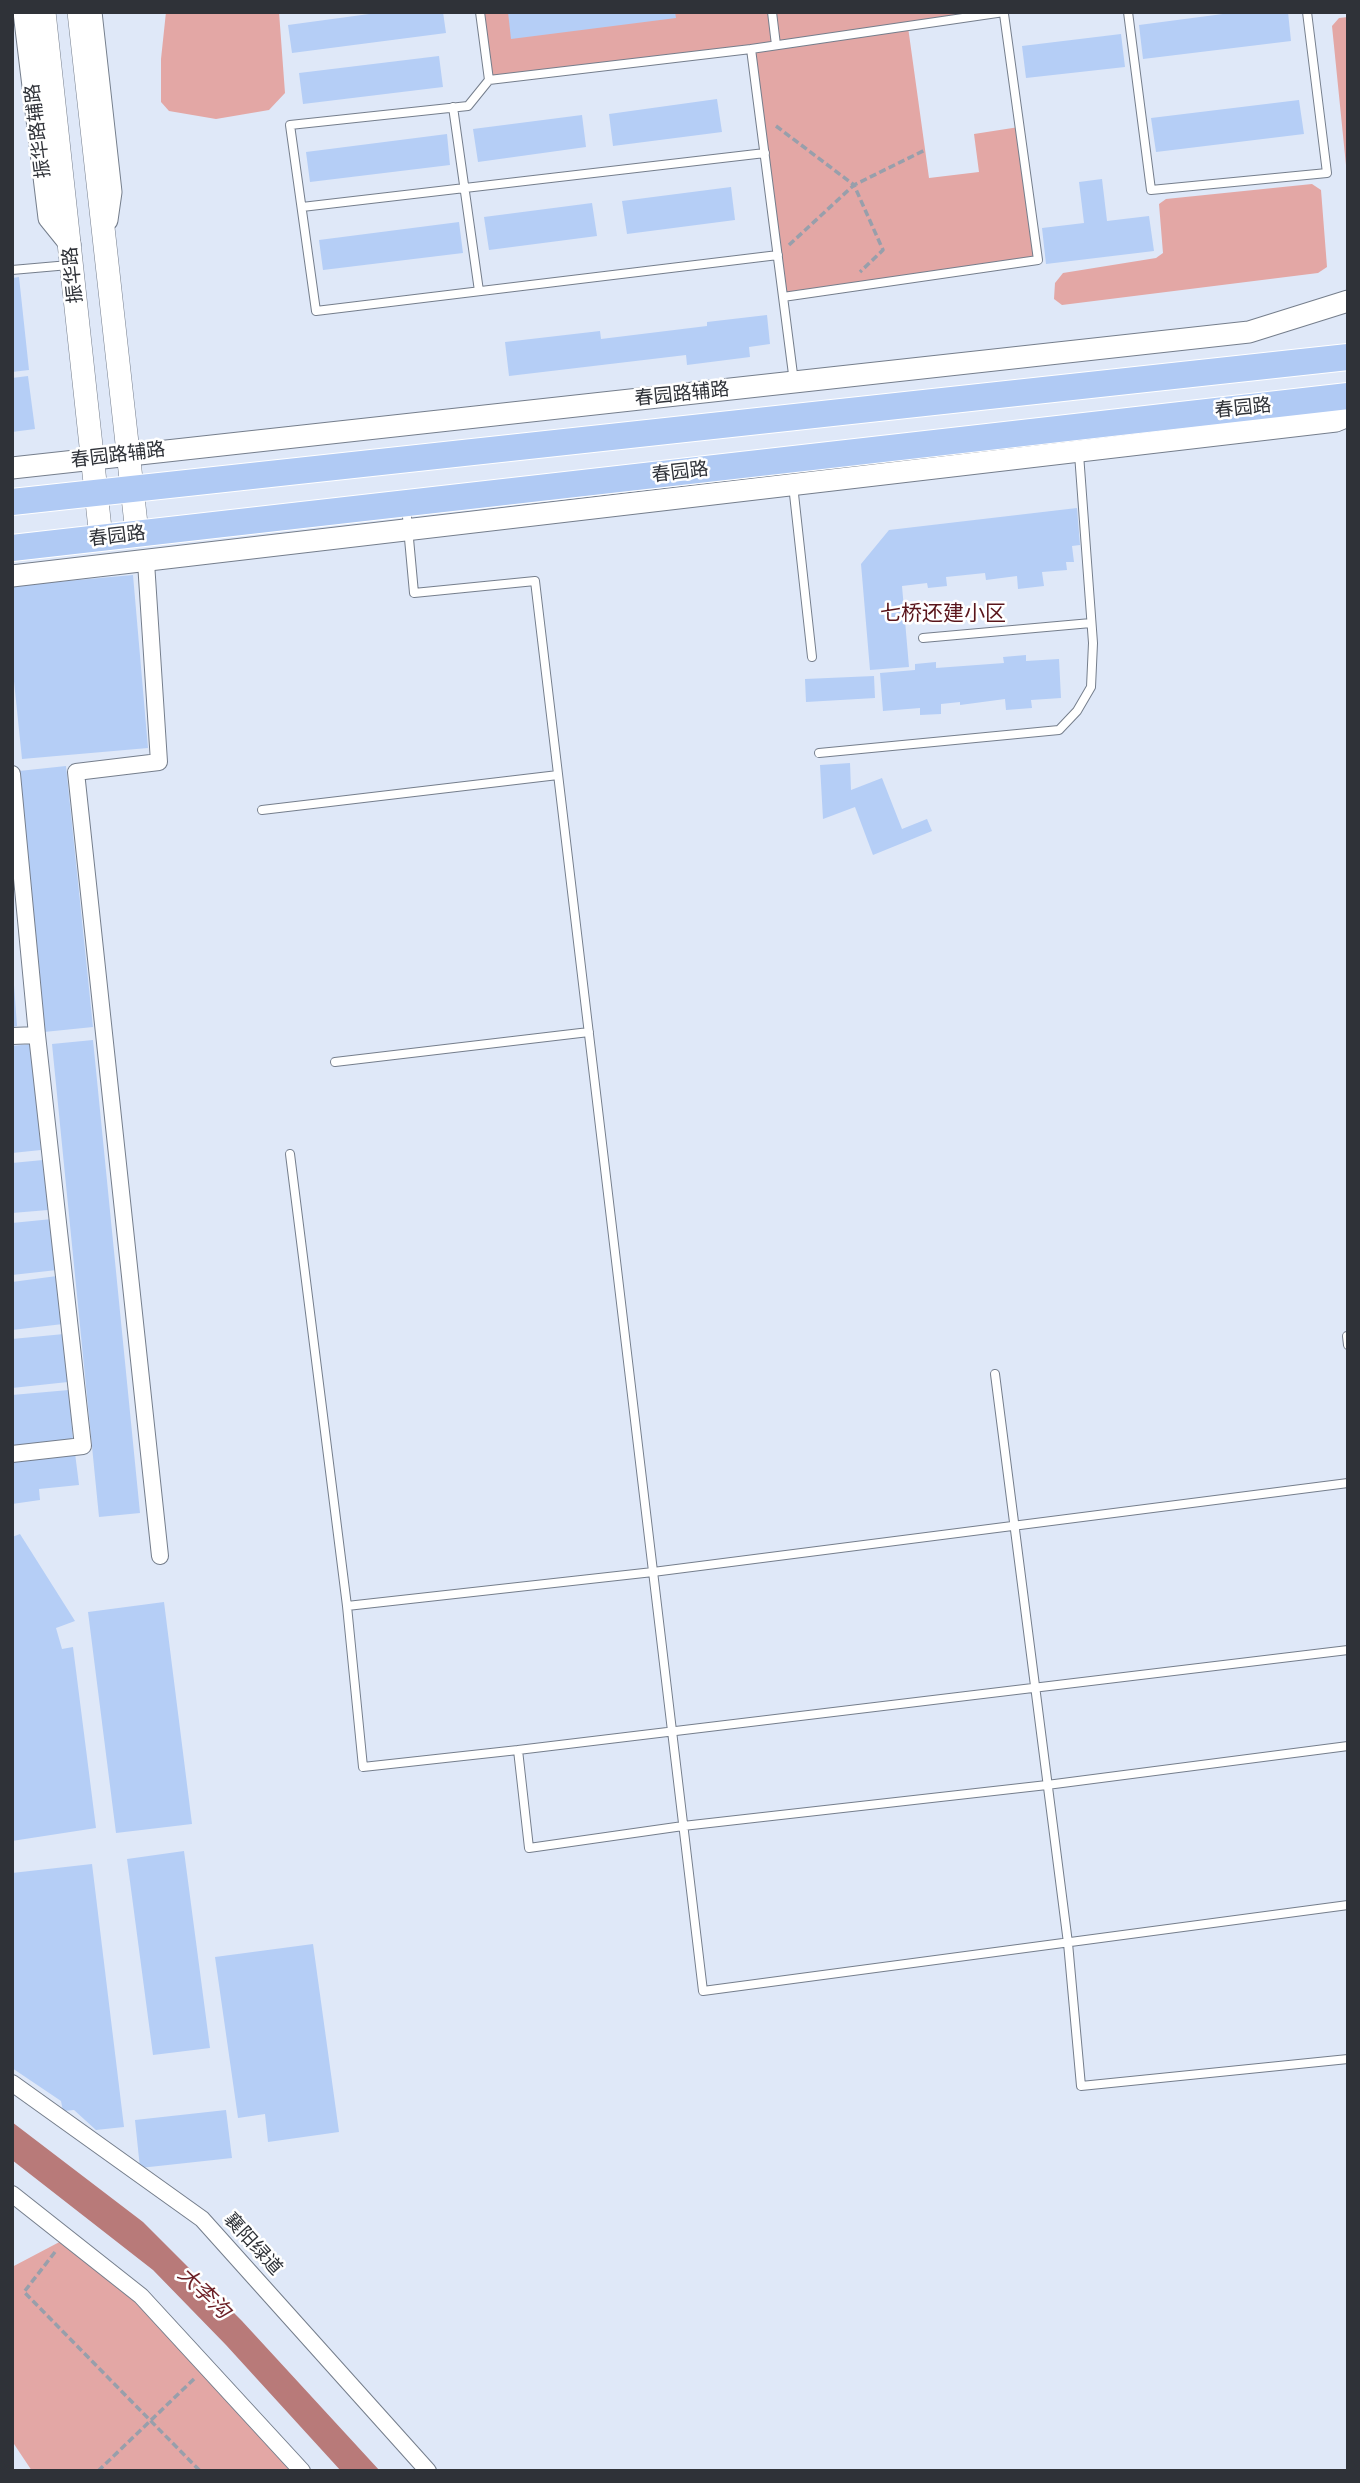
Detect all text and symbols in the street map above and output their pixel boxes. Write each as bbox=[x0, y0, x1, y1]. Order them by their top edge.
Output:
street label: 振华路辅路 bbox=[21, 82, 55, 180]
street label: 振华路 bbox=[59, 245, 87, 305]
street label: 春园路辅路 bbox=[634, 378, 730, 410]
street label: 春园路 bbox=[1213, 394, 1273, 422]
street label: 春园路辅路 bbox=[69, 438, 167, 472]
street label: 春园路 bbox=[650, 457, 710, 487]
street label: 春园路 bbox=[87, 521, 147, 551]
district label: 七桥还建小区 bbox=[880, 601, 1006, 627]
street label: 襄阳绿道 bbox=[219, 2208, 287, 2280]
water label: 大李沟 bbox=[173, 2262, 235, 2324]

